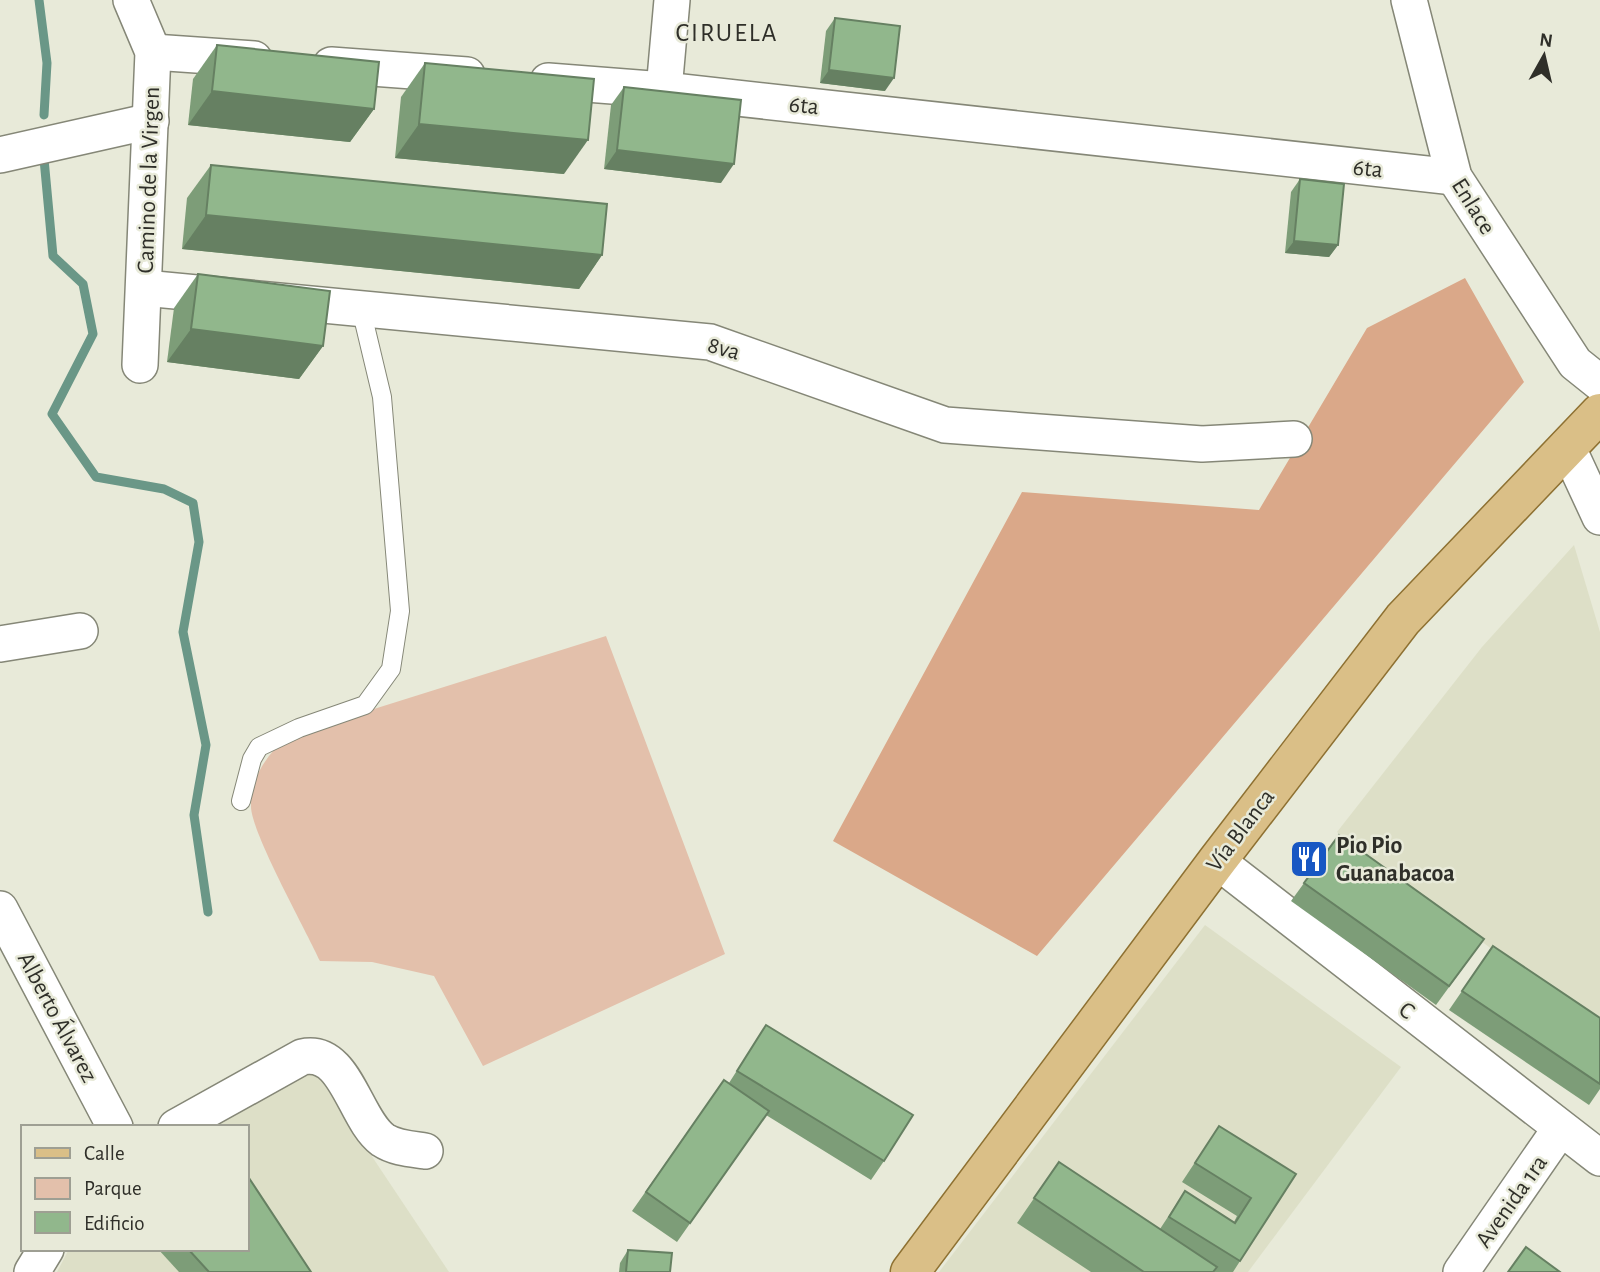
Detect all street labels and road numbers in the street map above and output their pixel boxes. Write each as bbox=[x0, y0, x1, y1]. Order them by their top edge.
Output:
street label: Camino de la Virgen bbox=[134, 86, 164, 274]
street label: 6ta bbox=[788, 92, 820, 119]
street label: 6ta bbox=[1352, 155, 1384, 182]
street label: Enlace bbox=[1447, 174, 1499, 239]
street label: 8va bbox=[705, 333, 743, 365]
street label: Vía Blanca bbox=[1202, 785, 1279, 876]
street label: Alberto Álvarez bbox=[13, 948, 103, 1086]
street label: C bbox=[1394, 997, 1419, 1024]
street label: Avenida 1ra bbox=[1471, 1151, 1552, 1252]

